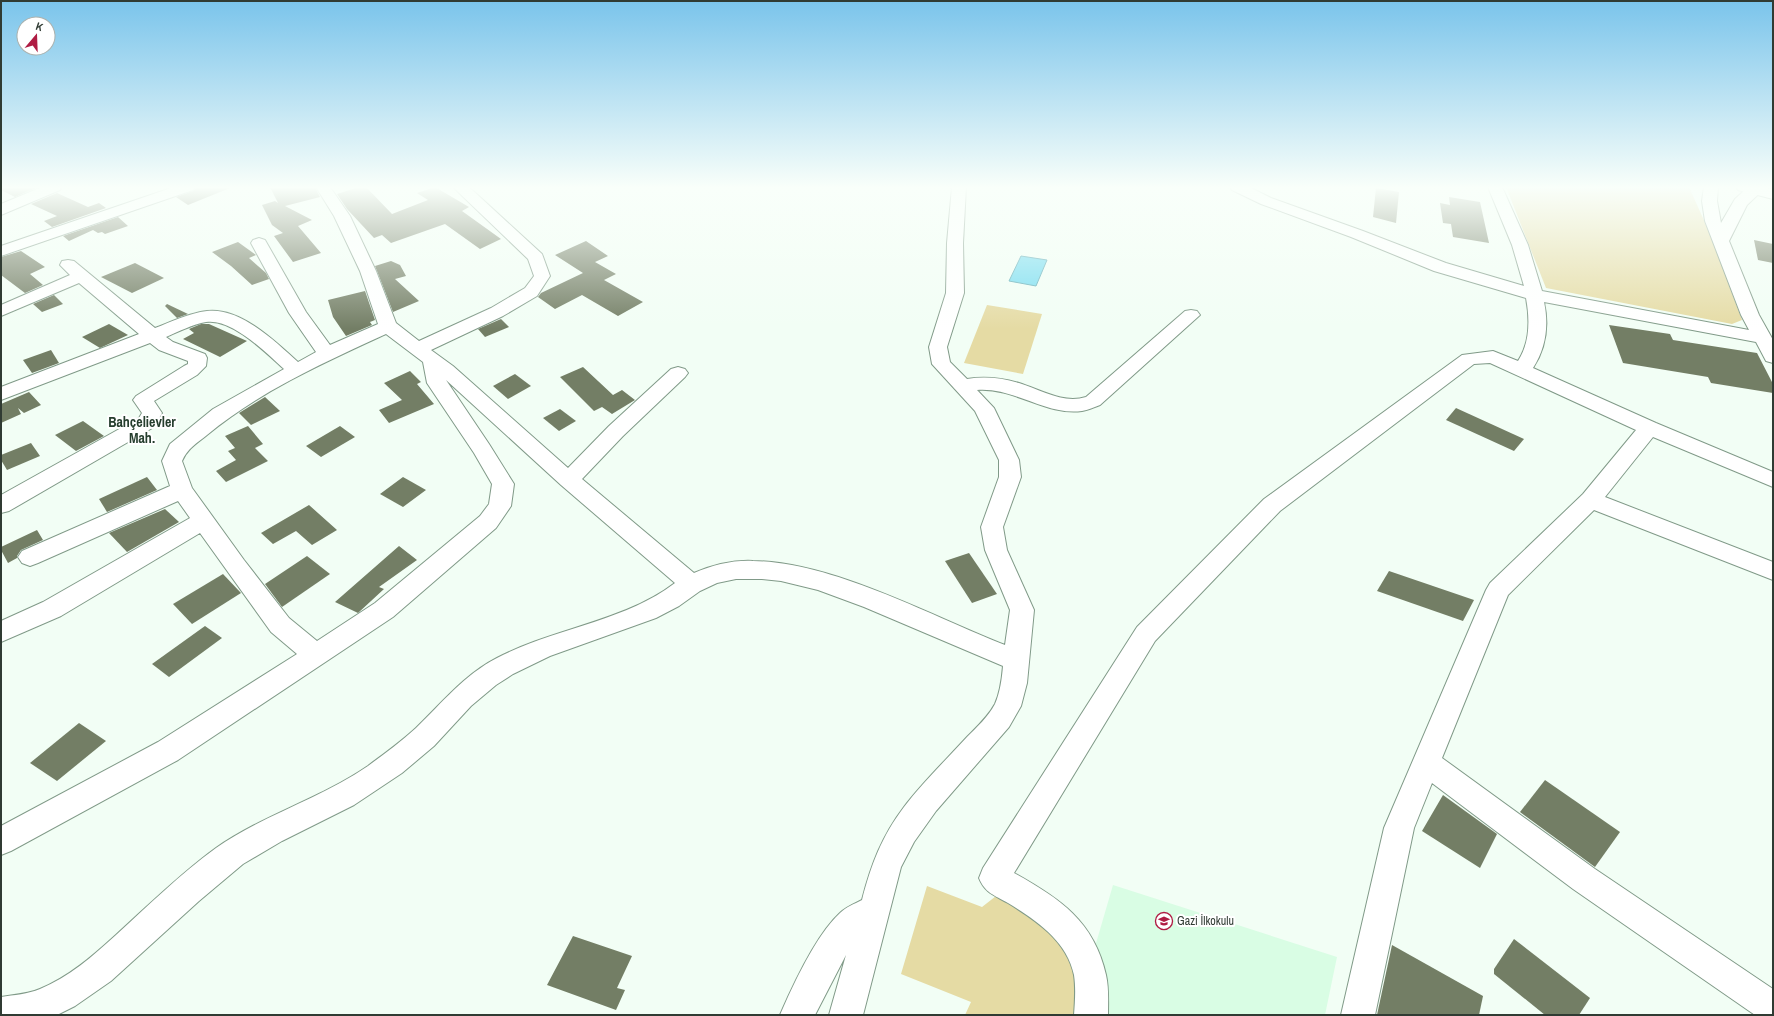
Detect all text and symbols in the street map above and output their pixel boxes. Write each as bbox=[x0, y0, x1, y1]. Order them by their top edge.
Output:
north arrow bbox=[16, 16, 56, 56]
text: K bbox=[34, 19, 45, 34]
district label: Bahçelievler Mah. bbox=[108, 413, 176, 447]
school or university icon: Gazi İlkokulu bbox=[1154, 911, 1174, 931]
place label: Gazi İlkokulu bbox=[1177, 913, 1234, 929]

